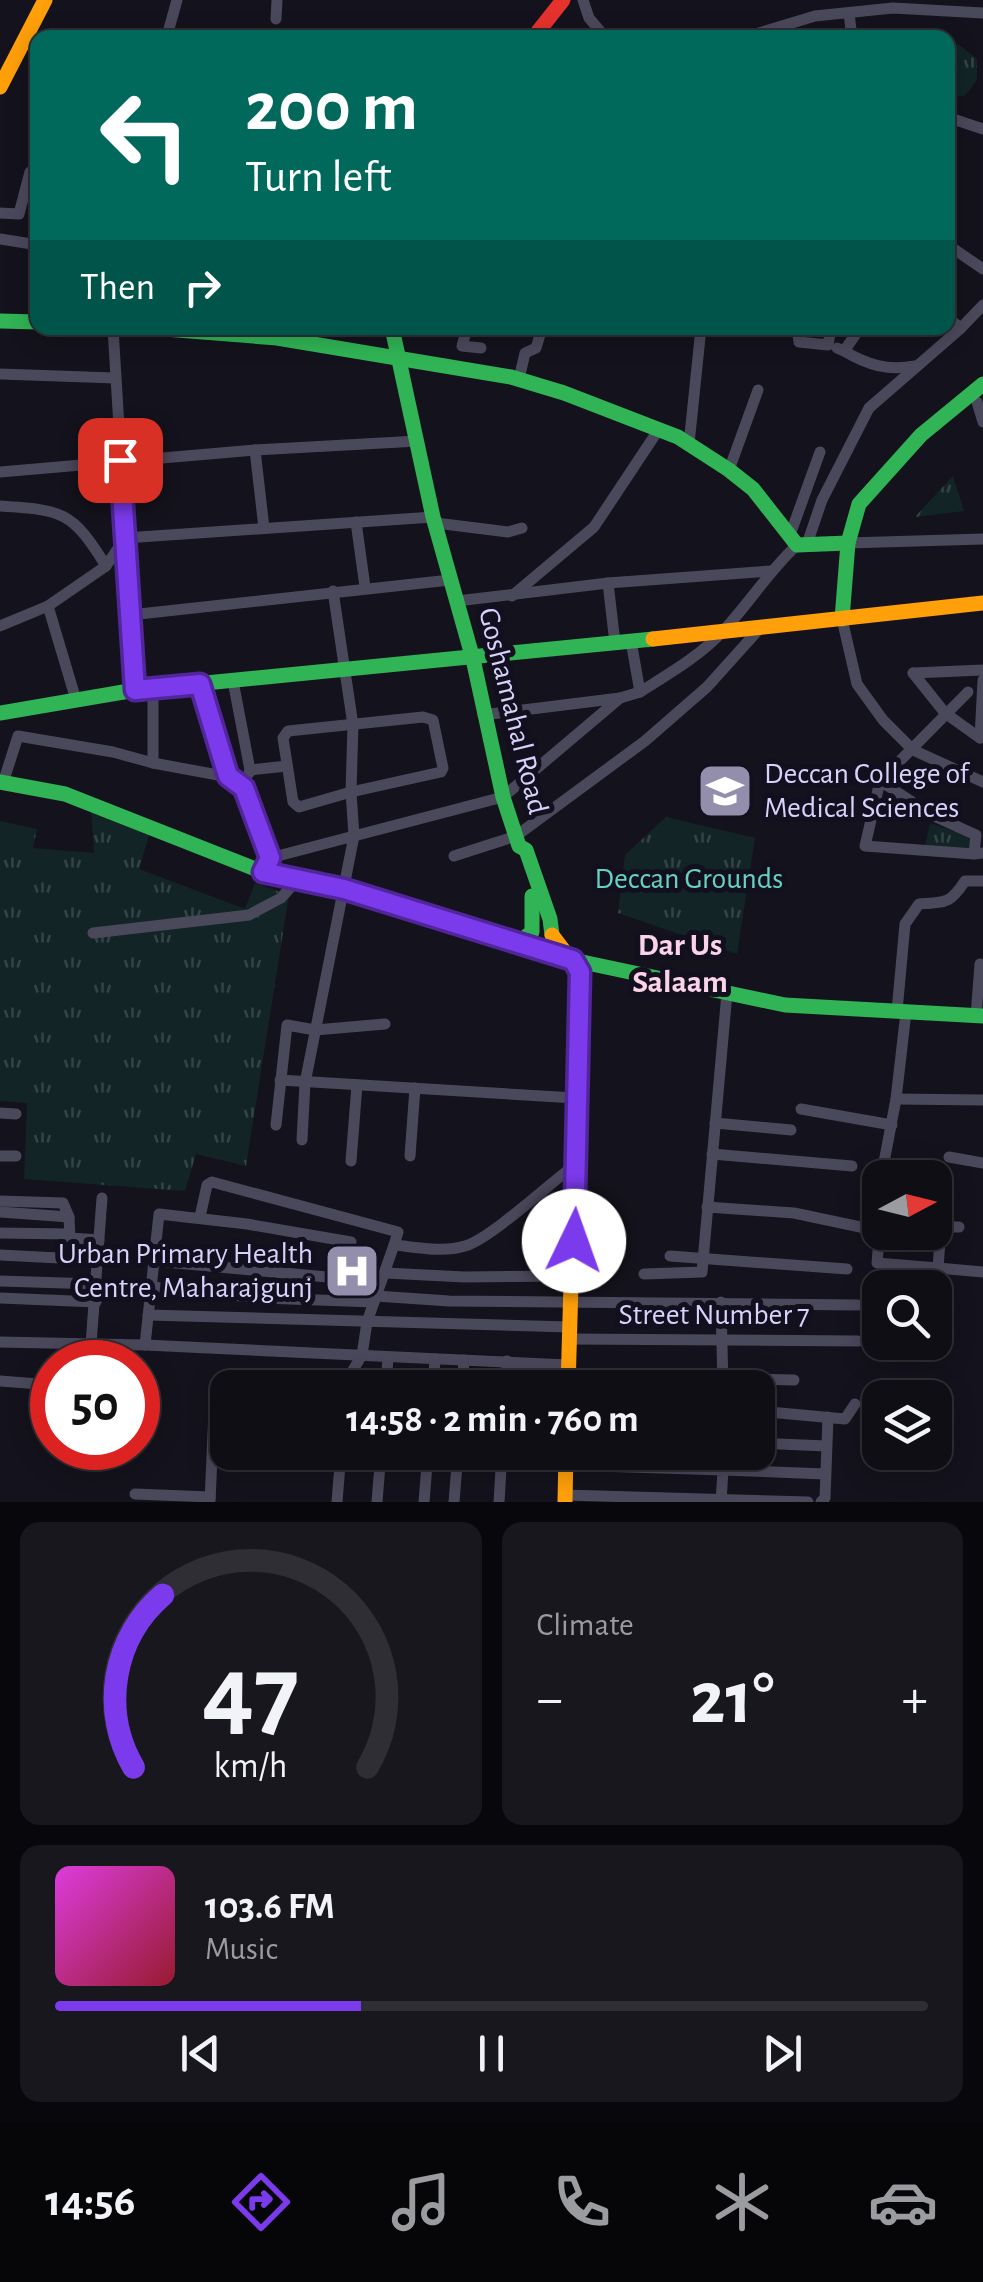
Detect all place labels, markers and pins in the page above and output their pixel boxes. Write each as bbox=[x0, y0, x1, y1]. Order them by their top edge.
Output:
pin bbox=[78, 418, 163, 503]
place label: Deccan College of Medical Sciences bbox=[764, 759, 971, 823]
school or university icon: Deccan College of Medical Sciences bbox=[695, 761, 755, 821]
place label: Urban Primary Health Centre, Maharajgunj bbox=[58, 1239, 313, 1303]
hospital icon: Urban Primary Health Centre, Maharajgunj bbox=[322, 1241, 382, 1301]

